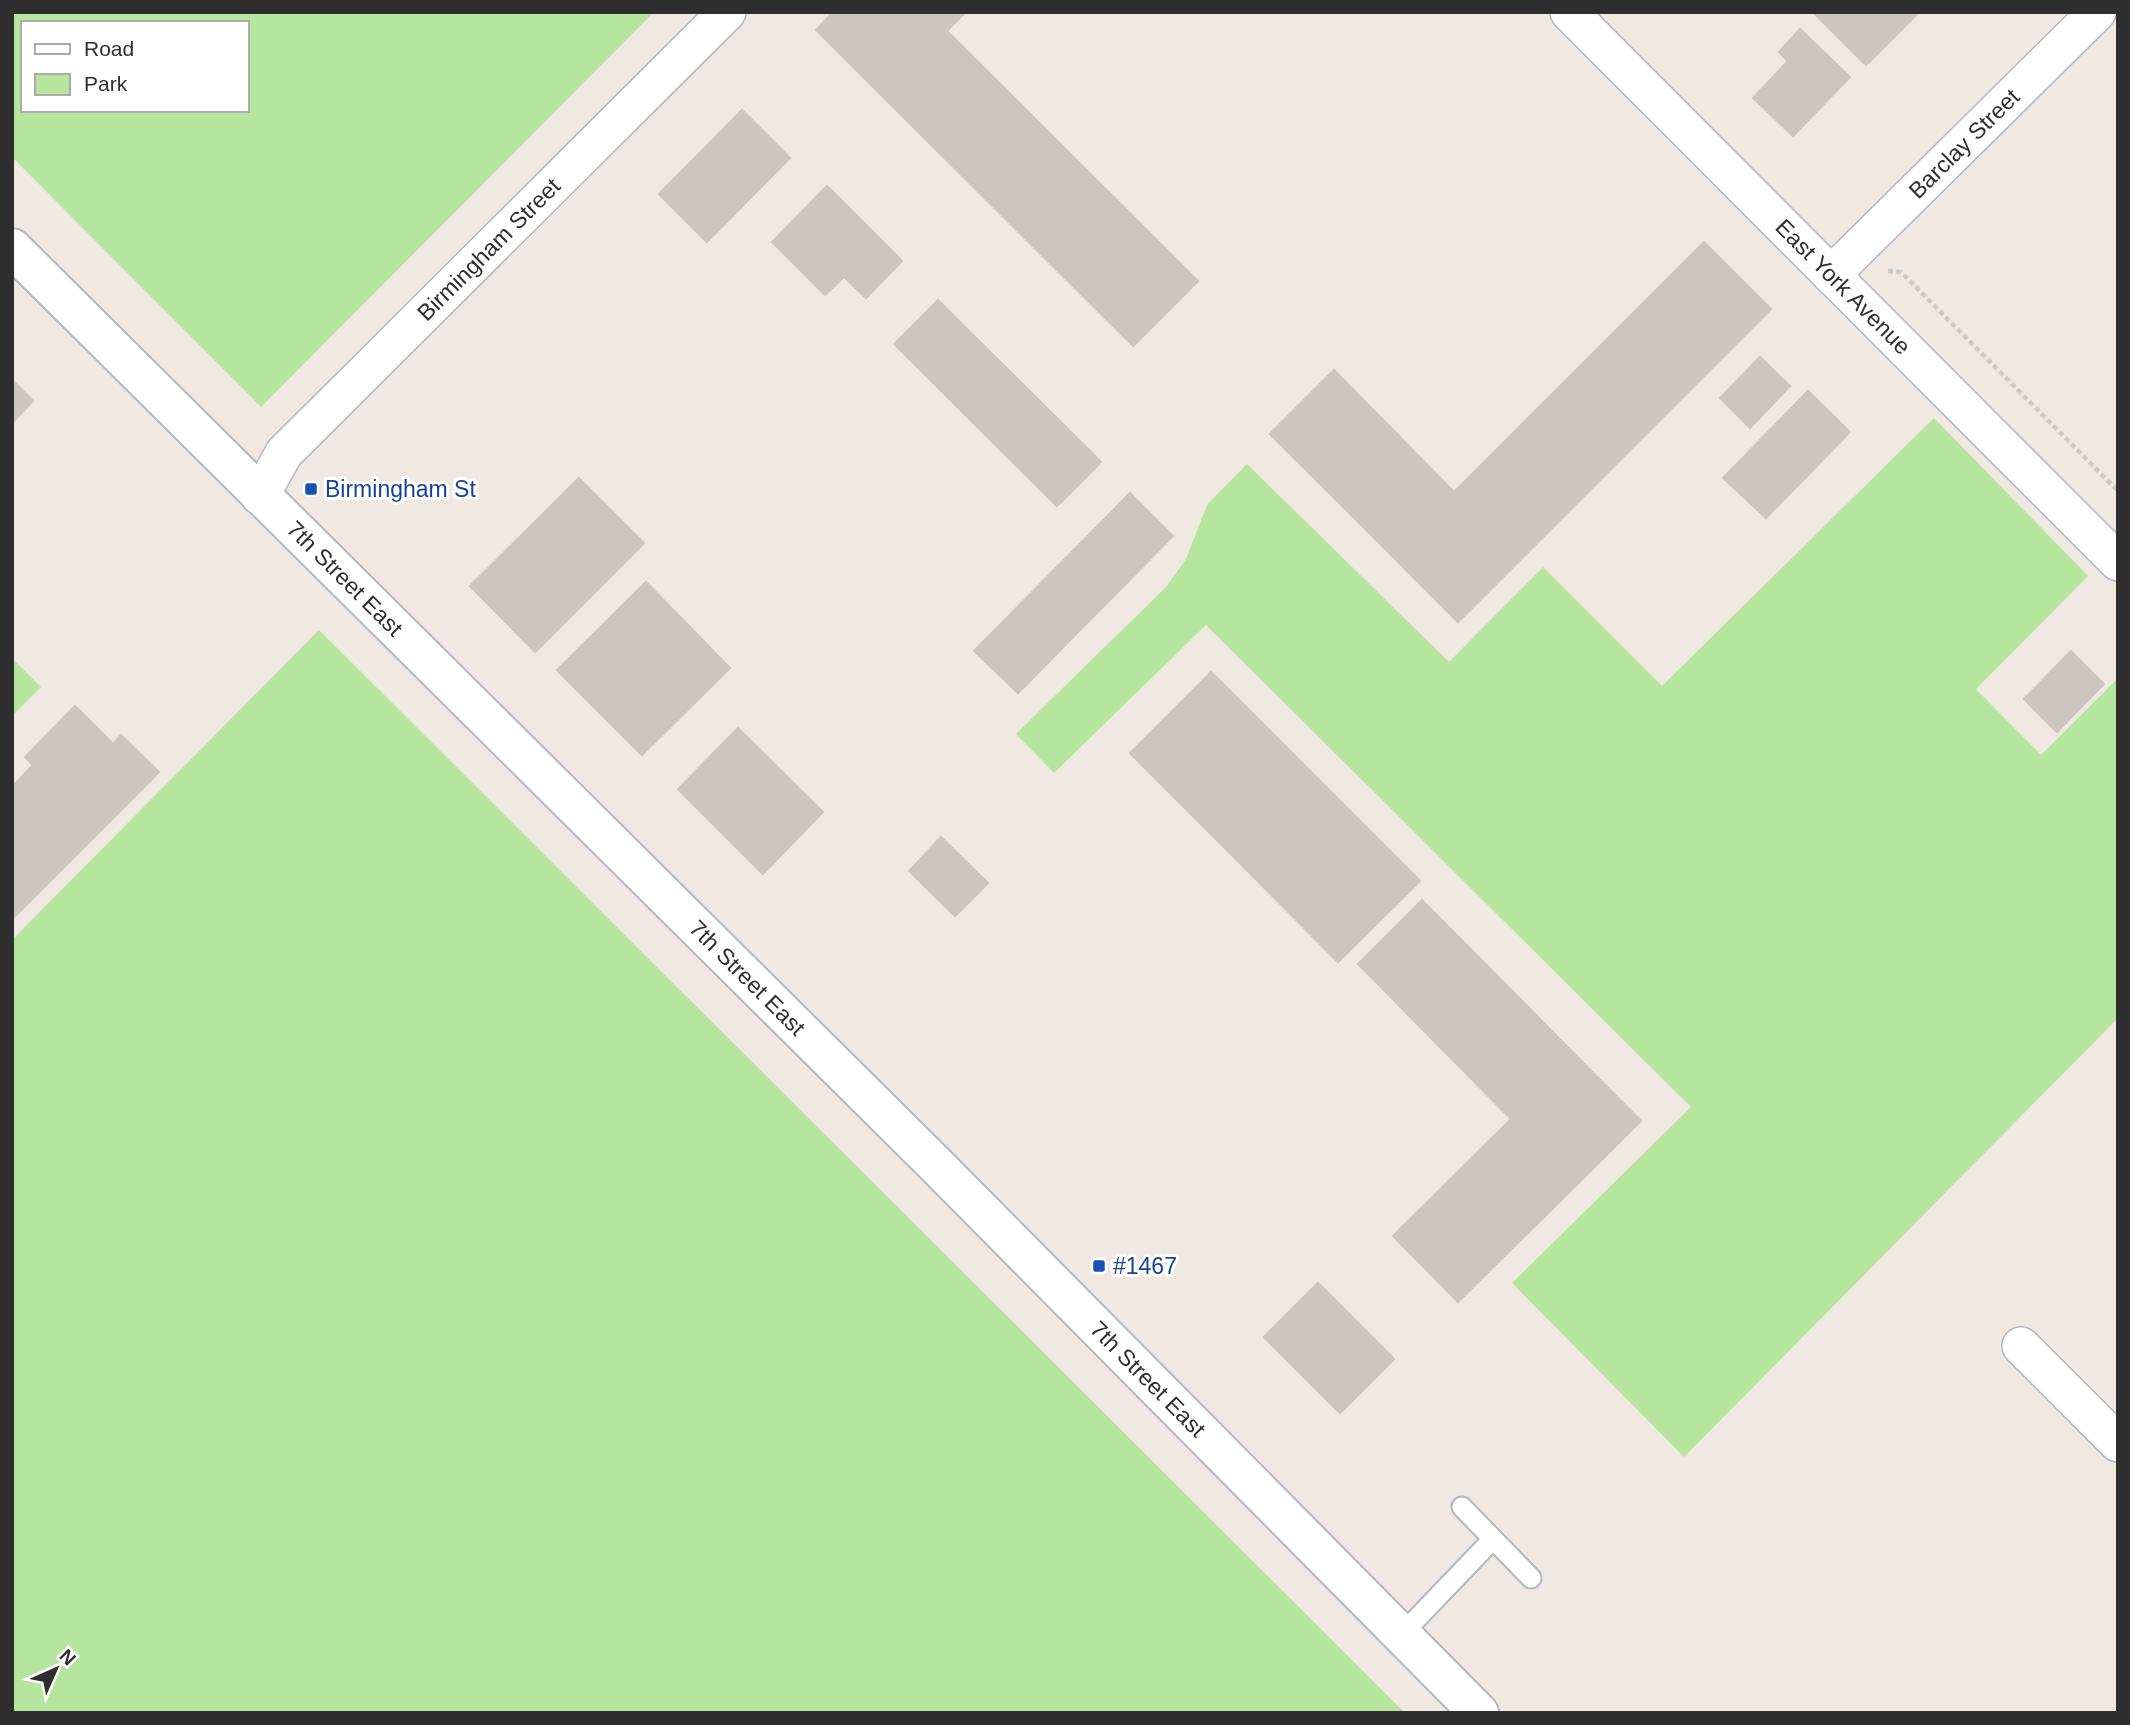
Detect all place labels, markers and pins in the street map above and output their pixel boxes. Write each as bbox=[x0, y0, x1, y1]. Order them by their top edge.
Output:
place label: Birmingham St bbox=[325, 476, 476, 502]
marker: Birmingham St bbox=[303, 481, 319, 497]
place label: #1467 bbox=[1113, 1253, 1177, 1279]
marker: #1467 bbox=[1091, 1258, 1107, 1274]

